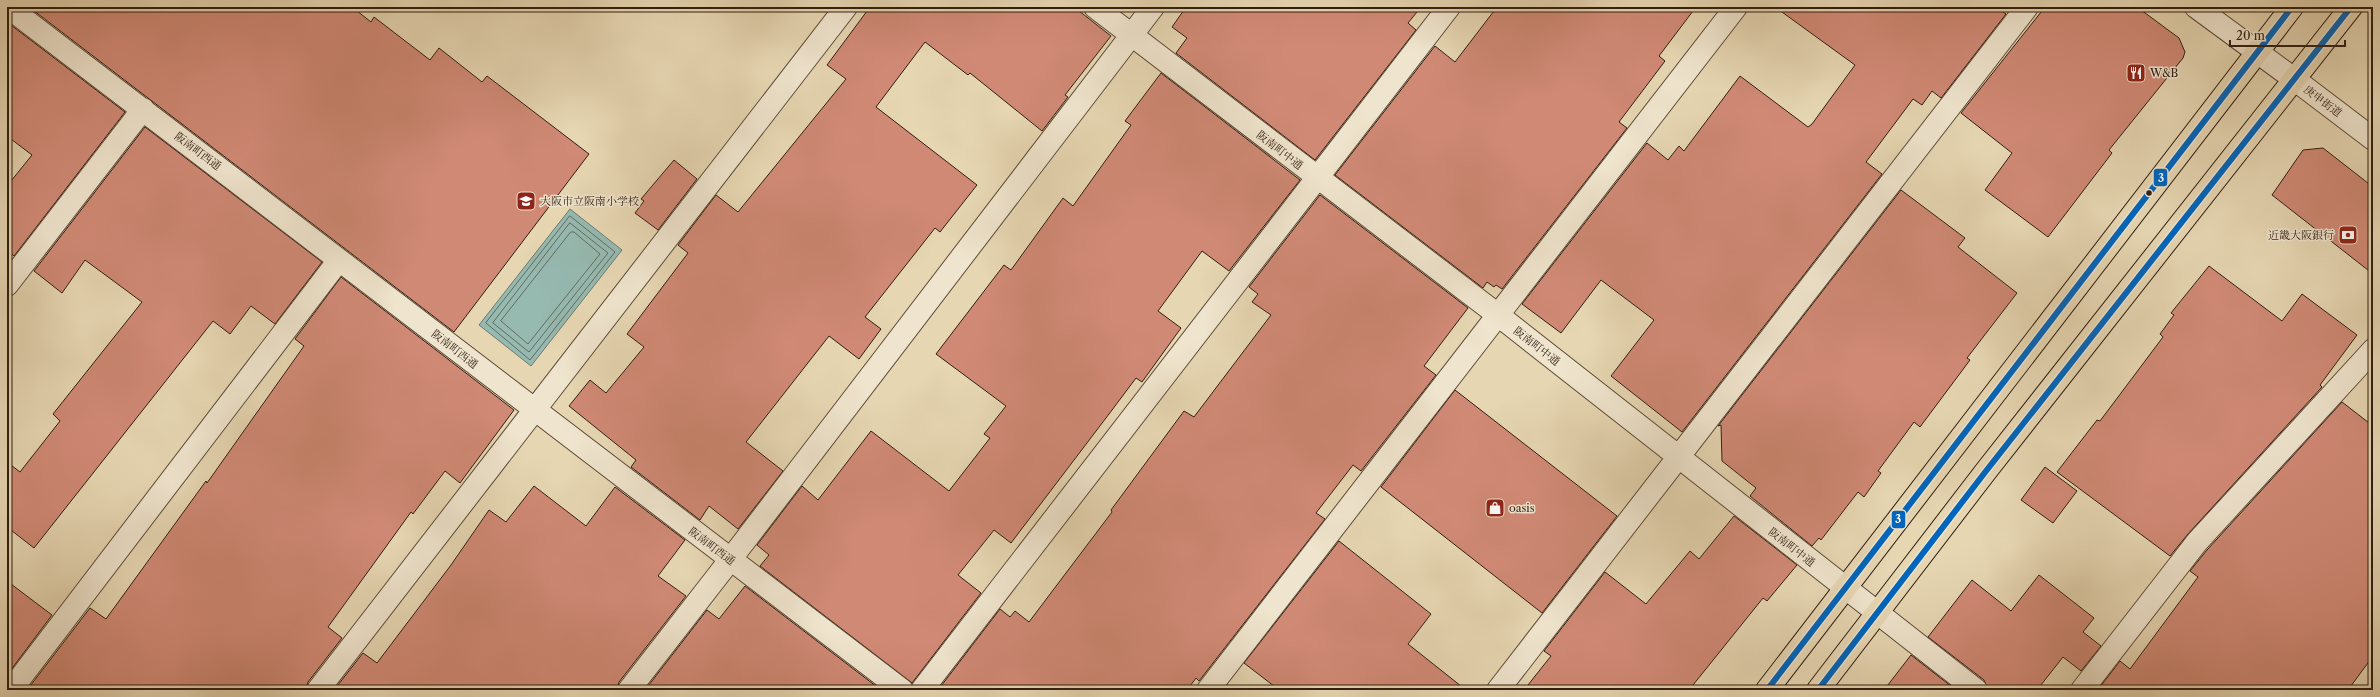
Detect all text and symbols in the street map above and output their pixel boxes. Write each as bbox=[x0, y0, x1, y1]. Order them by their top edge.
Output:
scale bar bbox=[2230, 22, 2345, 48]
text: 20 m bbox=[2236, 28, 2265, 43]
restaurant icon: W&B bbox=[2125, 62, 2147, 84]
place label: W&B bbox=[2149, 66, 2179, 80]
street label: 庚申街道 bbox=[2301, 82, 2345, 120]
street label: 阪南町中通 bbox=[1254, 128, 1306, 172]
street label: 阪南町西通 bbox=[172, 129, 224, 173]
line badge: 3 bbox=[2153, 168, 2168, 187]
text: 3 bbox=[2158, 171, 2164, 185]
unlabelled marker bbox=[2144, 188, 2154, 198]
school or university icon: 大阪市立阪南小学校 bbox=[515, 190, 537, 212]
place label: 大阪市立阪南小学校 bbox=[540, 194, 639, 208]
bank icon: 近畿大阪銀行 bbox=[2337, 224, 2359, 246]
place label: 近畿大阪銀行 bbox=[2268, 228, 2334, 242]
street label: 阪南町中通 bbox=[1511, 324, 1563, 368]
street label: 阪南町西通 bbox=[429, 327, 481, 371]
shop icon: oasis bbox=[1484, 497, 1506, 519]
place label: oasis bbox=[1509, 501, 1535, 515]
line badge: 3 bbox=[1891, 510, 1906, 529]
text: 3 bbox=[1895, 512, 1901, 526]
street label: 阪南町西通 bbox=[686, 524, 738, 568]
street label: 阪南町中通 bbox=[1766, 525, 1818, 569]

